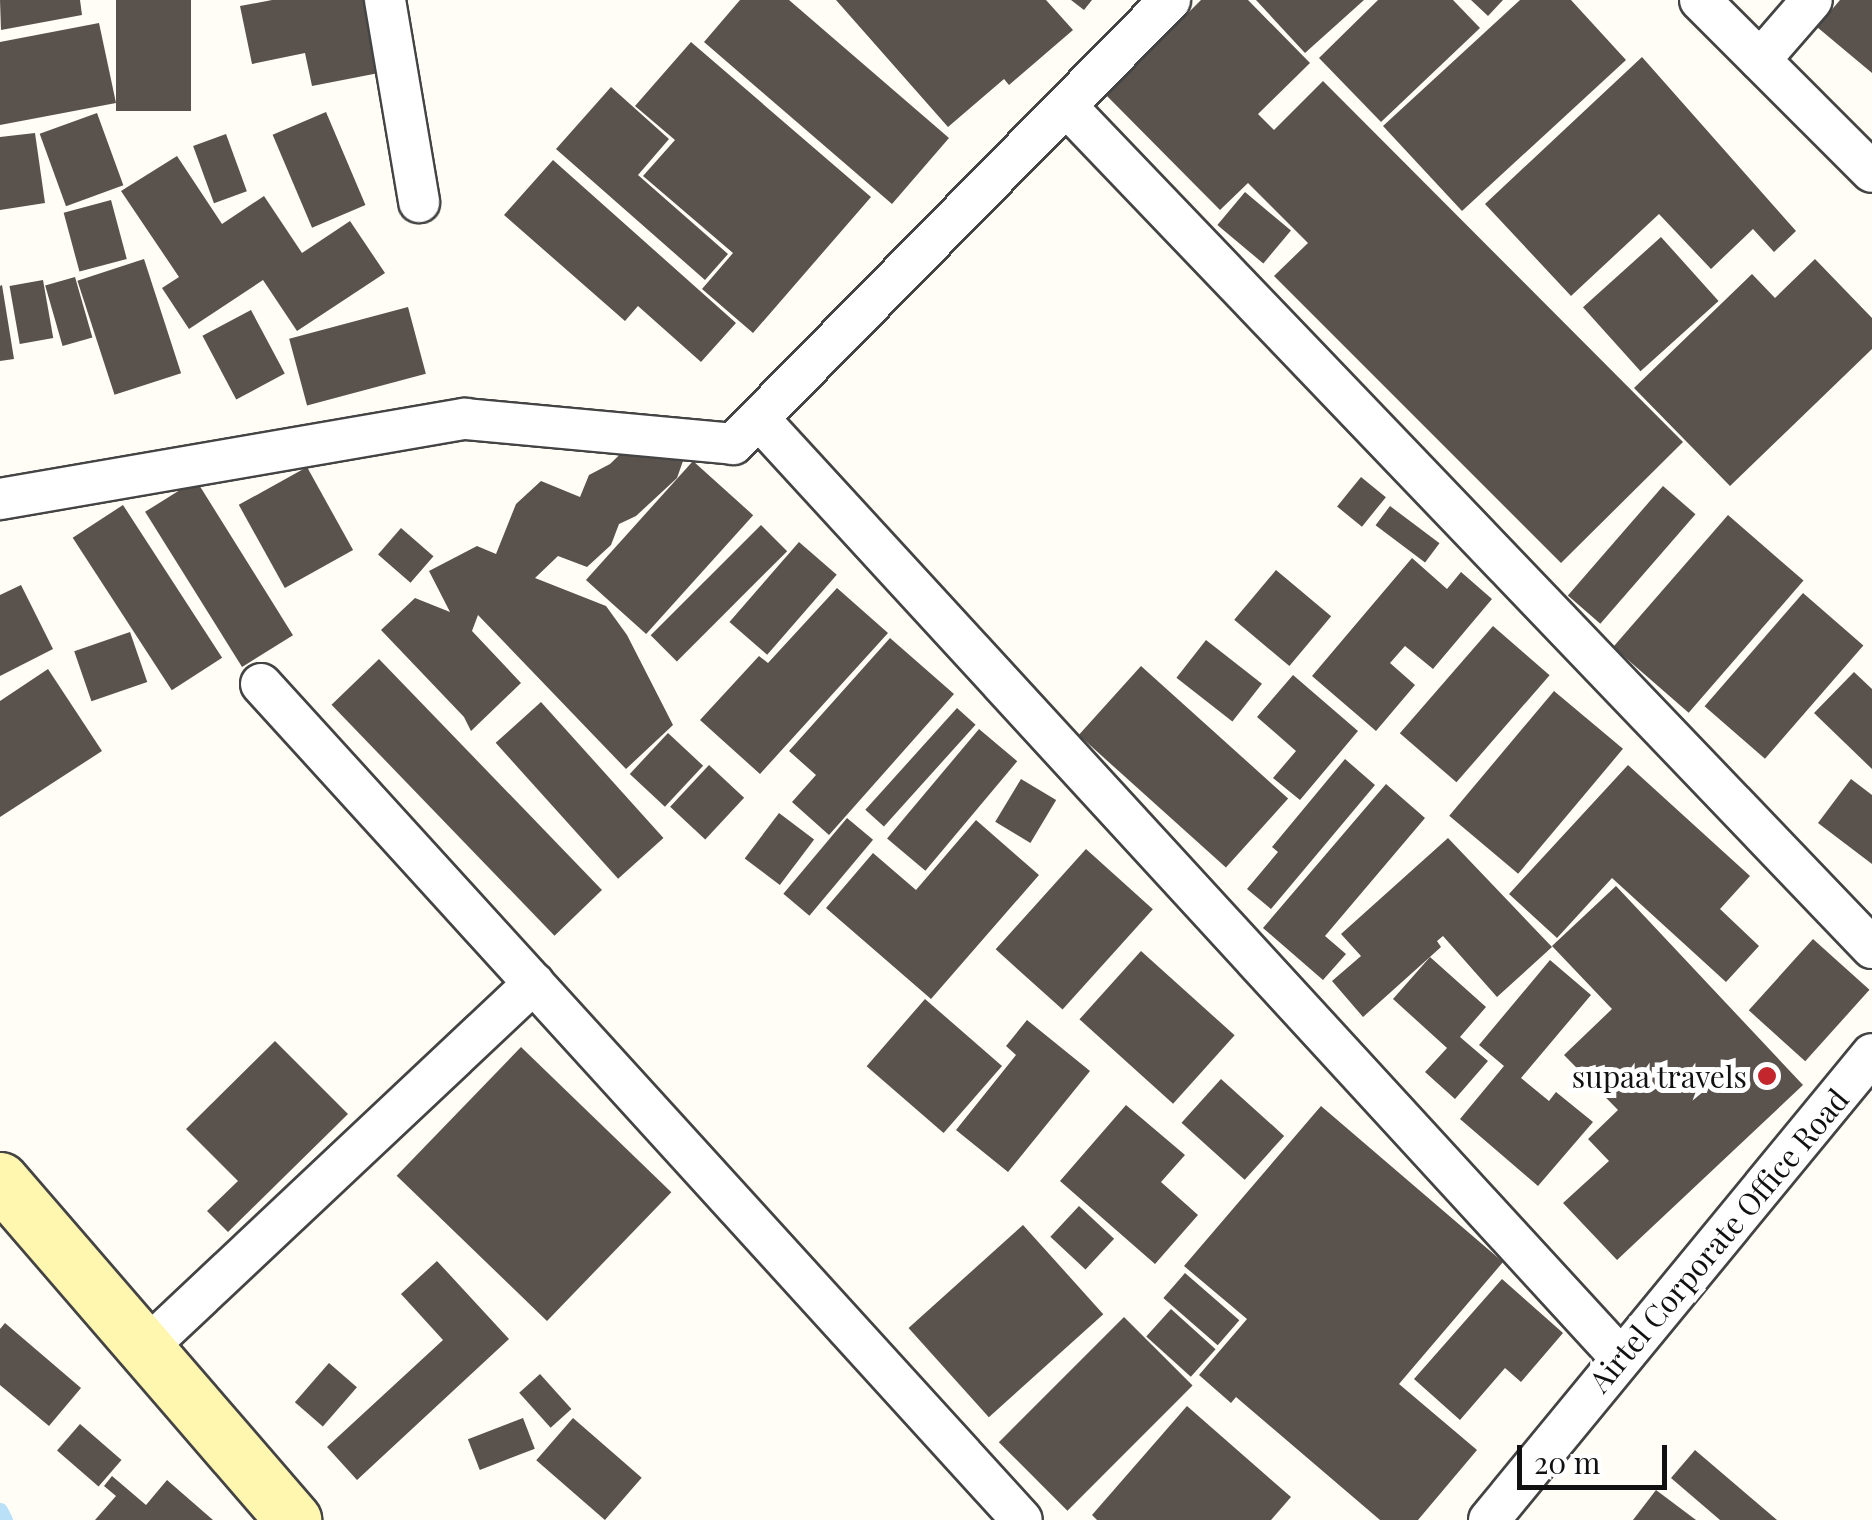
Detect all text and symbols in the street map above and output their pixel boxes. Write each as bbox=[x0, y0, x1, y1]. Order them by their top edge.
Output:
place label: supaa travels bbox=[1571, 1058, 1747, 1094]
marker: supaa travels bbox=[1756, 1065, 1778, 1087]
street label: Airtel Corporate Office Road bbox=[1581, 1081, 1855, 1399]
scale bar bbox=[1522, 1425, 1672, 1487]
text: 20 m bbox=[1534, 1442, 1600, 1482]

